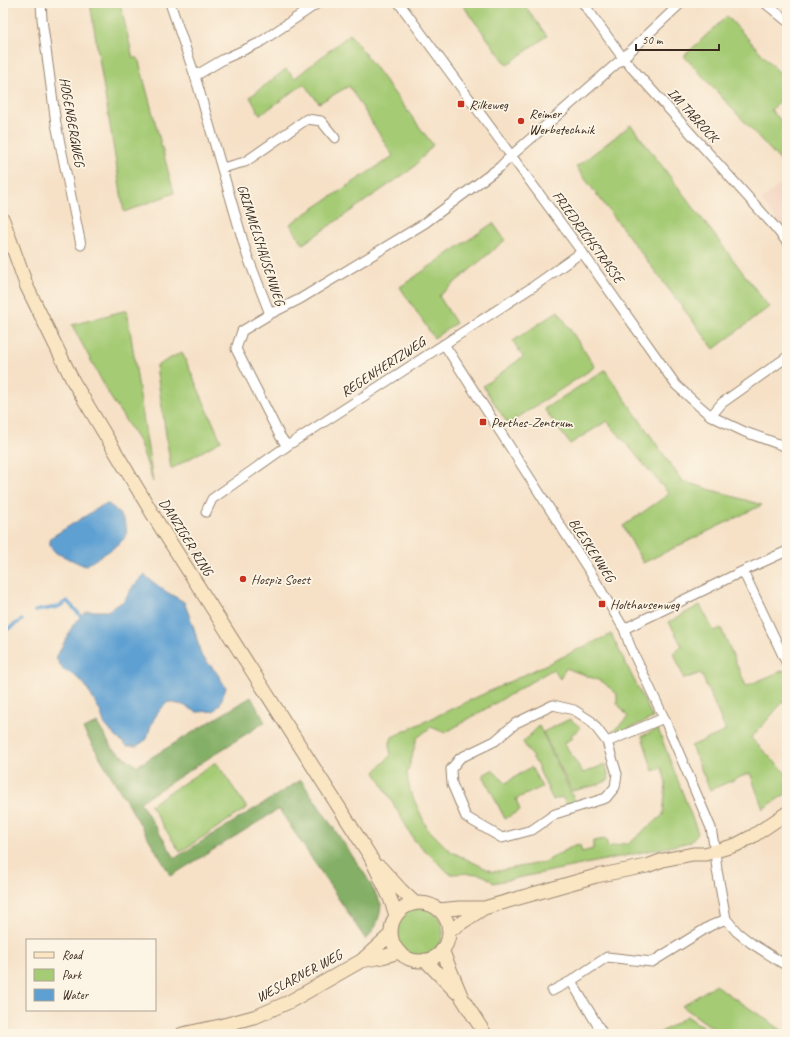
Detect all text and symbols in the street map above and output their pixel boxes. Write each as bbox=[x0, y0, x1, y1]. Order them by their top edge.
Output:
scale bar bbox=[636, 26, 719, 52]
text: 50 m bbox=[642, 32, 664, 48]
street label: HOGENBERGWEG bbox=[56, 76, 89, 170]
street label: IM TABROCK bbox=[664, 84, 723, 147]
place label: Rilkeweg bbox=[469, 96, 509, 113]
marker: Rilkeweg bbox=[456, 99, 466, 109]
place label: Reimer Werbetechnik bbox=[529, 105, 596, 138]
marker: Reimer Werbetechnik bbox=[516, 116, 526, 126]
street label: GRIMMELSHAUSENWEG bbox=[233, 182, 289, 309]
street label: FRIEDRICHSTRASSE bbox=[549, 188, 629, 288]
street label: REGENHERTZWEG bbox=[338, 332, 430, 400]
place label: Perthes-Zentrum bbox=[491, 414, 573, 431]
marker: Perthes-Zentrum bbox=[478, 417, 488, 427]
street label: DANZIGER RING bbox=[155, 495, 218, 581]
street label: BLESKENWEG bbox=[565, 515, 620, 587]
place label: Hospiz Soest bbox=[251, 571, 311, 588]
marker: Hospiz Soest bbox=[238, 574, 248, 584]
place label: Holthausenweg bbox=[610, 596, 680, 613]
marker: Holthausenweg bbox=[597, 599, 607, 609]
legend bbox=[26, 939, 156, 1011]
street label: WESLARNER WEG bbox=[253, 945, 347, 1006]
text: Road bbox=[62, 947, 84, 963]
text: Park bbox=[62, 967, 83, 983]
text: Water bbox=[62, 987, 90, 1003]

